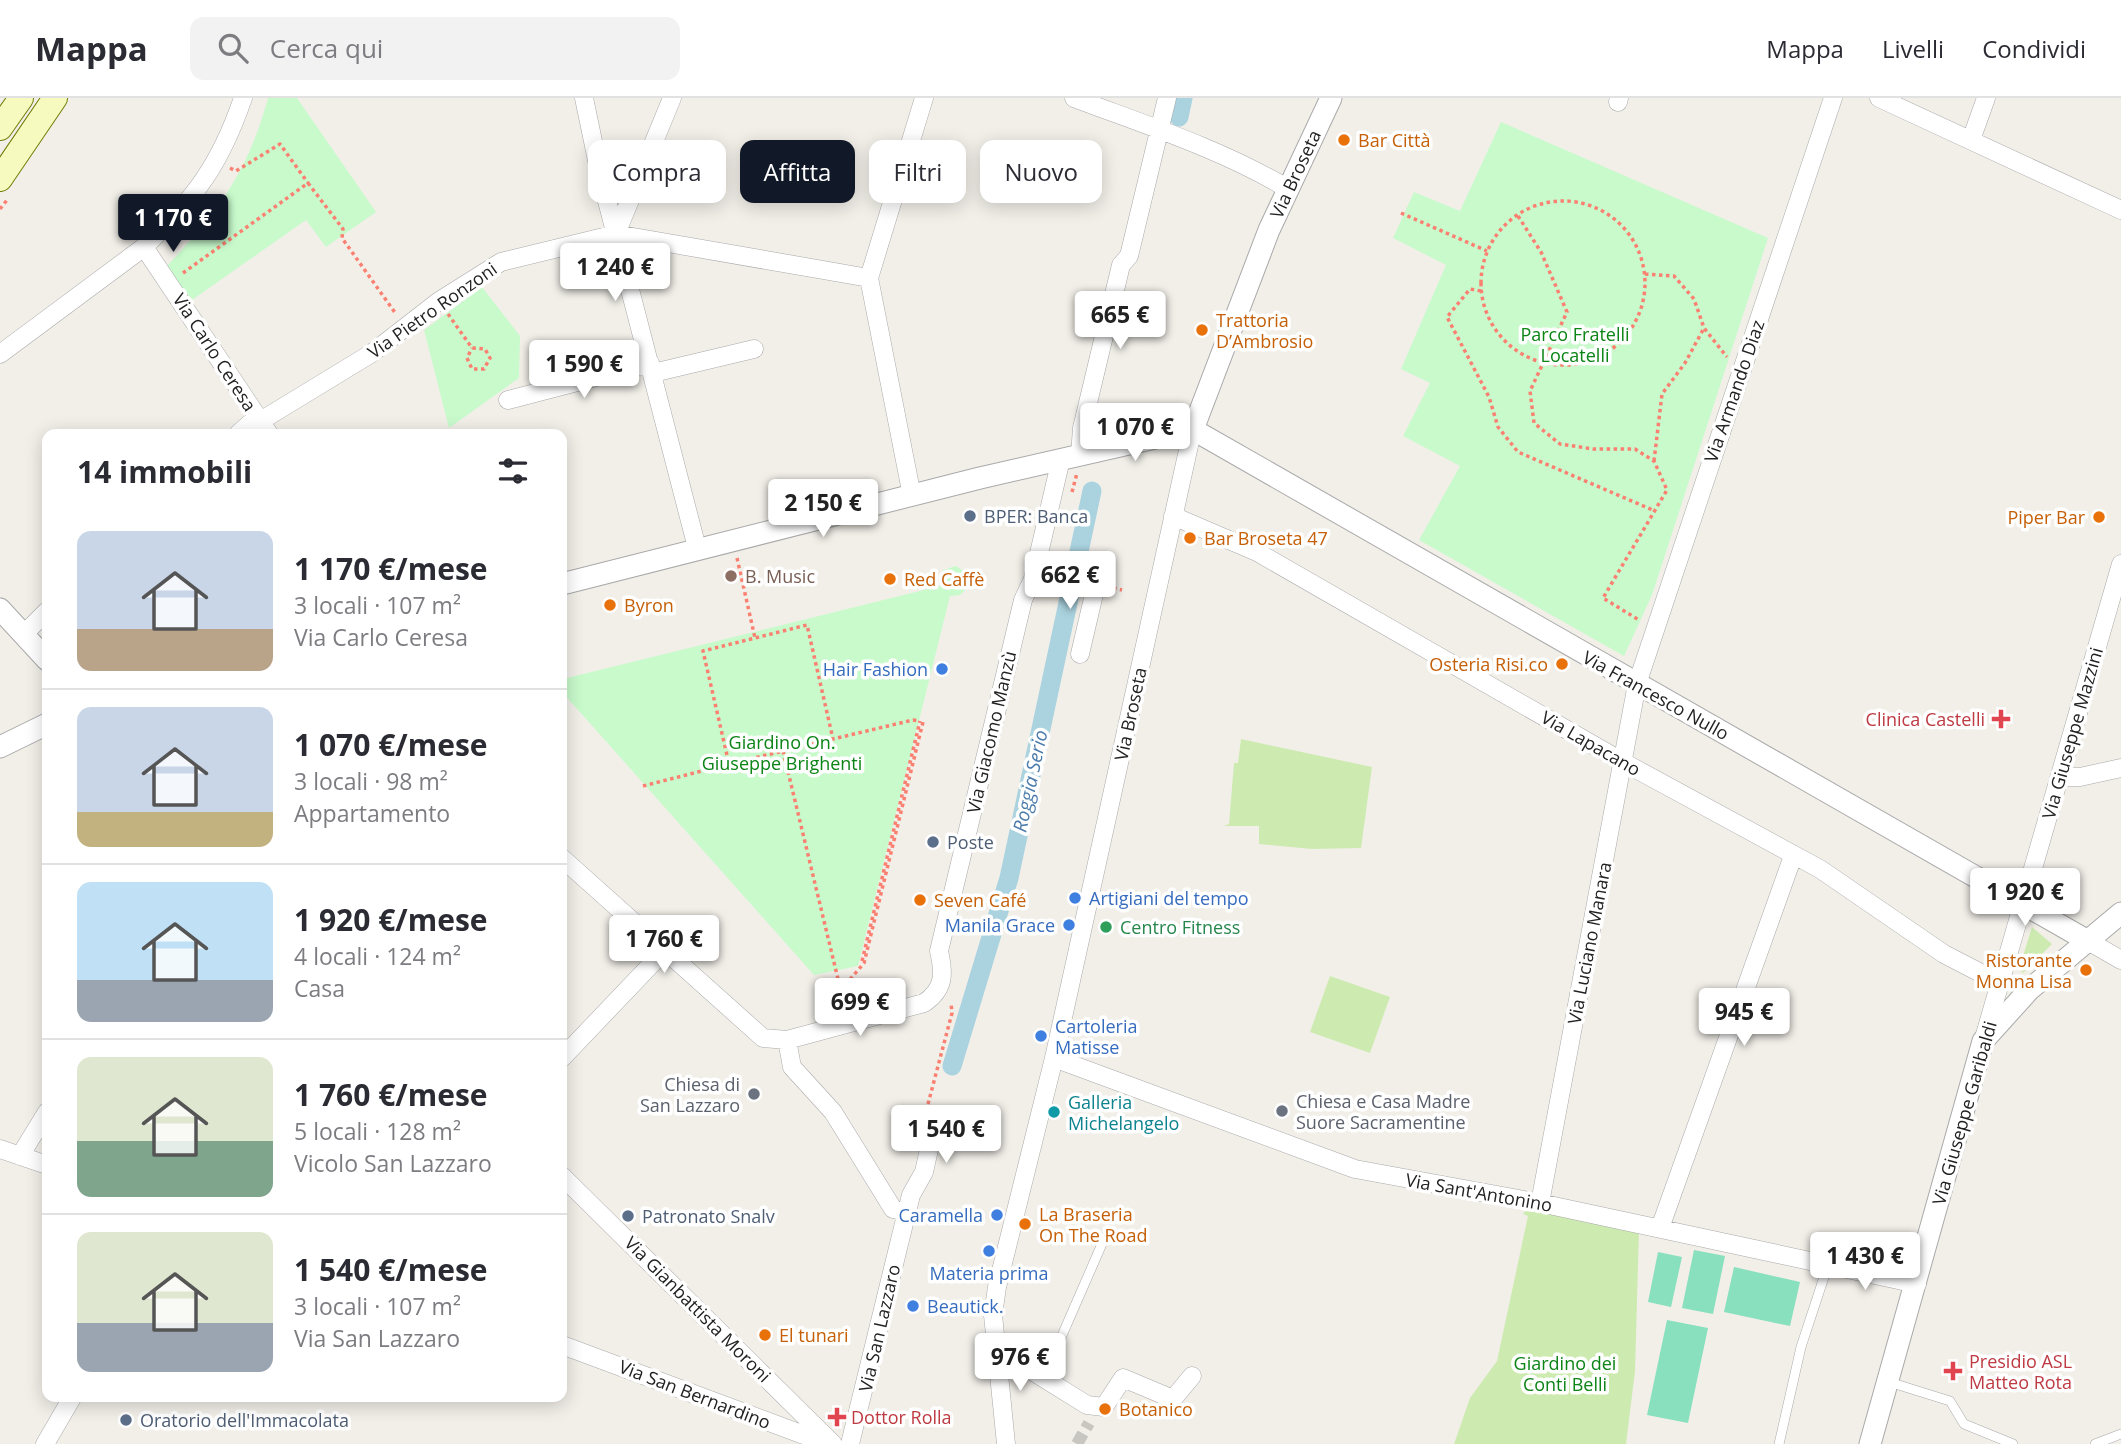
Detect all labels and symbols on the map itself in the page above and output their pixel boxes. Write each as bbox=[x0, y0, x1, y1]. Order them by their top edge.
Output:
street label: Via Broseta bbox=[1264, 126, 1326, 222]
place label: Bar Città bbox=[1358, 128, 1430, 152]
marker: Bar Città bbox=[1336, 132, 1352, 148]
pin: 1 170 € bbox=[108, 194, 238, 254]
pin: 1 240 € bbox=[550, 244, 680, 303]
street label: Via Pietro Ronzoni bbox=[363, 256, 501, 364]
street label: Via Carlo Ceresa bbox=[168, 288, 262, 416]
pin: 665 € bbox=[1071, 292, 1169, 351]
place label: Trattoria D’Ambrosio bbox=[1216, 308, 1313, 353]
street label: Via Armando Diaz bbox=[1698, 317, 1770, 465]
marker: Trattoria D’Ambrosio bbox=[1194, 322, 1210, 338]
park label: Parco Fratelli Locatelli bbox=[1520, 322, 1630, 367]
pin: 1 590 € bbox=[519, 341, 649, 400]
pin: 1 070 € bbox=[1070, 404, 1200, 463]
pin: 2 150 € bbox=[758, 480, 888, 539]
place label: BPER: Banca bbox=[984, 504, 1088, 528]
place label: Piper Bar bbox=[2007, 505, 2086, 529]
marker: BPER: Banca bbox=[962, 508, 978, 524]
marker: Piper Bar bbox=[2091, 509, 2107, 525]
place label: Bar Broseta 47 bbox=[1204, 526, 1328, 550]
marker: Bar Broseta 47 bbox=[1182, 530, 1198, 546]
pin: 662 € bbox=[1021, 552, 1119, 611]
place label: B. Music bbox=[745, 564, 815, 588]
place label: Red Caffè bbox=[904, 567, 984, 591]
marker: B. Music bbox=[723, 568, 739, 584]
marker: Red Caffè bbox=[882, 571, 898, 587]
place label: Byron bbox=[624, 593, 674, 617]
marker: Byron bbox=[602, 597, 618, 613]
street label: Via Giuseppe Mazzini bbox=[2036, 644, 2108, 822]
street label: Via Francesco Nullo bbox=[1579, 645, 1733, 745]
street label: Via Giacomo Manzù bbox=[961, 648, 1021, 816]
place label: Osteria Risi.co bbox=[1429, 652, 1548, 676]
marker: Osteria Risi.co bbox=[1554, 656, 1570, 672]
place label: Hair Fashion bbox=[823, 657, 928, 681]
marker: Hair Fashion bbox=[934, 661, 950, 677]
street label: Via Broseta bbox=[1108, 665, 1152, 763]
street label: Via Lapacano bbox=[1537, 705, 1645, 781]
place label: Clinica Castelli bbox=[1866, 707, 1985, 731]
marker: Clinica Castelli bbox=[1991, 709, 2011, 729]
water label: Roggia Serio bbox=[1006, 728, 1054, 834]
park label: Giardino On. Giuseppe Brighenti bbox=[702, 730, 862, 775]
place label: Poste bbox=[947, 830, 994, 854]
marker: Poste bbox=[925, 834, 941, 850]
street label: Via Luciano Manara bbox=[1562, 860, 1616, 1026]
pin: 1 920 € bbox=[1960, 868, 2090, 928]
place label: Artigiani del tempo bbox=[1089, 886, 1249, 910]
place label: Seven Café bbox=[934, 888, 1026, 912]
marker: Artigiani del tempo bbox=[1067, 890, 1083, 906]
marker: Seven Café bbox=[912, 892, 928, 908]
place label: Manila Grace bbox=[945, 913, 1055, 937]
place label: Centro Fitness bbox=[1120, 915, 1240, 939]
pin: 1 760 € bbox=[599, 916, 729, 975]
marker: Manila Grace bbox=[1061, 917, 1077, 933]
marker: Centro Fitness bbox=[1098, 919, 1114, 935]
place label: Ristorante Monna Lisa bbox=[1976, 948, 2072, 993]
marker: Ristorante Monna Lisa bbox=[2078, 962, 2094, 978]
pin: 699 € bbox=[811, 978, 909, 1038]
pin: 945 € bbox=[1695, 988, 1793, 1048]
place label: Cartoleria Matisse bbox=[1055, 1014, 1138, 1059]
street label: Via Giuseppe Garibaldi bbox=[1926, 1018, 2002, 1208]
marker: Cartoleria Matisse bbox=[1033, 1028, 1049, 1044]
place label: Chiesa di San Lazzaro bbox=[640, 1072, 740, 1117]
marker: Chiesa di San Lazzaro bbox=[746, 1086, 762, 1102]
place label: Chiesa e Casa Madre Suore Sacramentine bbox=[1296, 1089, 1470, 1134]
place label: Galleria Michelangelo bbox=[1068, 1090, 1179, 1135]
marker: Chiesa e Casa Madre Suore Sacramentine bbox=[1274, 1103, 1290, 1119]
marker: Galleria Michelangelo bbox=[1046, 1104, 1062, 1120]
pin: 1 540 € bbox=[881, 1105, 1011, 1165]
street label: Via Sant'Antonino bbox=[1404, 1167, 1554, 1217]
place label: La Braseria On The Road bbox=[1039, 1202, 1147, 1247]
place label: Caramella bbox=[898, 1203, 983, 1227]
place label: Patronato Snalv bbox=[642, 1204, 775, 1228]
marker: Caramella bbox=[989, 1207, 1005, 1223]
marker: Patronato Snalv bbox=[620, 1208, 636, 1224]
marker: La Braseria On The Road bbox=[1017, 1216, 1033, 1232]
street label: Via Gianbattista Moroni bbox=[620, 1231, 776, 1387]
pin: 1 430 € bbox=[1800, 1232, 1930, 1292]
marker: Materia prima bbox=[981, 1243, 997, 1259]
place label: Materia prima bbox=[930, 1261, 1048, 1285]
street label: Via San Lazzaro bbox=[853, 1262, 905, 1394]
place label: Beautick. bbox=[927, 1294, 1004, 1318]
marker: Beautick. bbox=[905, 1298, 921, 1314]
place label: El tunari bbox=[779, 1323, 849, 1347]
marker: El tunari bbox=[757, 1327, 773, 1343]
pin: 976 € bbox=[971, 1334, 1069, 1393]
place label: Presidio ASL Matteo Rota bbox=[1969, 1349, 2072, 1394]
park label: Giardino dei Conti Belli bbox=[1514, 1351, 1616, 1396]
street label: Via San Bernardino bbox=[616, 1354, 774, 1434]
marker: Presidio ASL Matteo Rota bbox=[1943, 1361, 1963, 1381]
place label: Botanico bbox=[1119, 1397, 1193, 1421]
marker: Botanico bbox=[1097, 1401, 1113, 1417]
place label: Dottor Rolla bbox=[851, 1405, 952, 1429]
place label: Oratorio dell'Immacolata bbox=[140, 1408, 349, 1432]
marker: Dottor Rolla bbox=[829, 1409, 845, 1425]
marker: Oratorio dell'Immacolata bbox=[118, 1412, 134, 1428]

